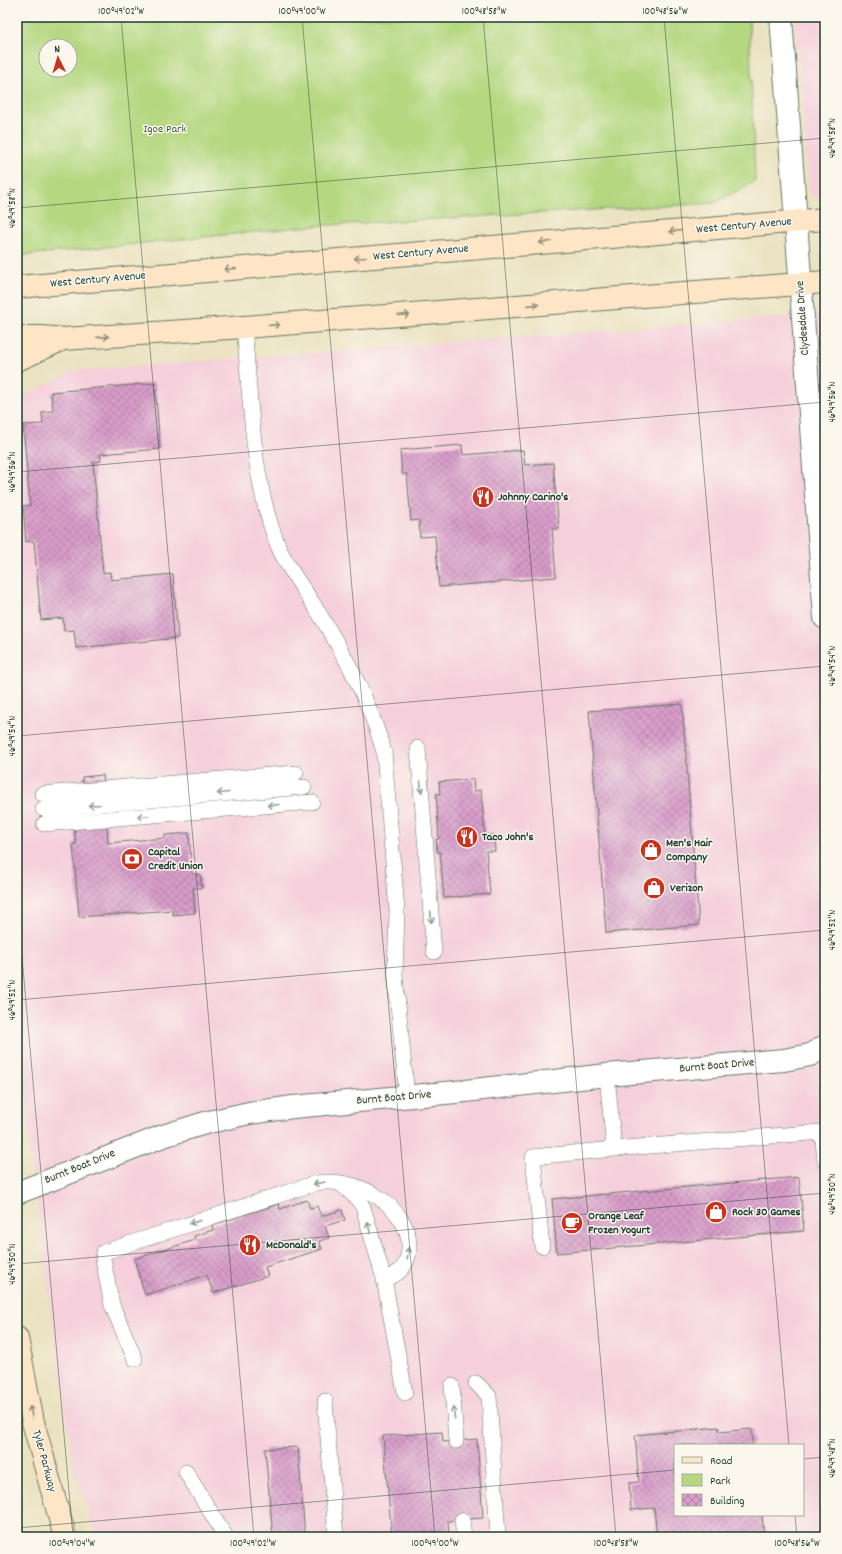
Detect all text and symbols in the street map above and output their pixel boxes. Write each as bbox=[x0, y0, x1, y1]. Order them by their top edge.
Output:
text: 100°49'02"W bbox=[98, 5, 144, 19]
text: 100°49'00"W bbox=[278, 5, 326, 19]
text: 100°48'58"W bbox=[462, 5, 506, 19]
text: 100°48'56"W bbox=[642, 5, 688, 19]
north arrow bbox=[38, 38, 78, 78]
text: N bbox=[54, 42, 61, 58]
text: 46°49'58"N bbox=[826, 118, 840, 158]
park label: Igoe Park bbox=[144, 121, 186, 138]
text: 46°49'58"N bbox=[6, 188, 20, 228]
street label: West Century Avenue bbox=[696, 213, 792, 239]
one-way arrow bbox=[669, 228, 682, 235]
one-way arrow bbox=[539, 239, 552, 246]
street label: West Century Avenue bbox=[373, 240, 469, 266]
one-way arrow bbox=[354, 254, 367, 262]
one-way arrow bbox=[224, 265, 237, 272]
street label: West Century Avenue bbox=[50, 267, 146, 293]
street label: Clydesdale Drive bbox=[792, 280, 814, 356]
one-way arrow bbox=[526, 301, 539, 308]
one-way arrow bbox=[397, 311, 410, 318]
one-way arrow bbox=[267, 321, 280, 328]
one-way arrow bbox=[96, 333, 109, 340]
text: 46°49'56"N bbox=[826, 381, 840, 423]
text: 46°49'56"N bbox=[6, 451, 20, 493]
restaurant icon: Johnny Carino's bbox=[470, 484, 496, 510]
place label: Johnny Carino's bbox=[498, 489, 568, 506]
text: 46°49'54"N bbox=[826, 646, 840, 686]
text: 46°49'54"N bbox=[6, 716, 20, 756]
one-way arrow bbox=[418, 780, 425, 793]
one-way arrow bbox=[217, 790, 230, 797]
one-way arrow bbox=[87, 801, 100, 808]
one-way arrow bbox=[267, 801, 280, 808]
one-way arrow bbox=[137, 812, 150, 820]
restaurant icon: Taco John's bbox=[454, 824, 480, 850]
place label: Taco John's bbox=[482, 829, 534, 846]
place label: Men's Hair Company bbox=[666, 835, 713, 866]
shop icon: Men's Hair Company bbox=[638, 837, 664, 863]
place label: Capital Credit Union bbox=[148, 844, 204, 875]
bank icon: Capital Credit Union bbox=[119, 846, 145, 872]
shop icon: Verizon bbox=[641, 875, 667, 901]
place label: Verizon bbox=[670, 880, 704, 897]
one-way arrow bbox=[427, 910, 435, 923]
text: 46°49'52"N bbox=[826, 910, 840, 950]
text: 46°49'52"N bbox=[6, 980, 20, 1020]
street label: Burnt Boat Drive bbox=[679, 1054, 755, 1078]
street label: Burnt Boat Drive bbox=[356, 1086, 432, 1110]
street label: Burnt Boat Drive bbox=[42, 1145, 118, 1189]
text: 46°49'50"N bbox=[826, 1173, 840, 1215]
one-way arrow bbox=[313, 1179, 326, 1187]
shop icon: Rock 30 Games bbox=[703, 1199, 729, 1225]
place label: Rock 30 Games bbox=[732, 1204, 801, 1221]
place label: Orange Leaf Frozen Yogurt bbox=[588, 1208, 651, 1239]
cafe icon: Orange Leaf Frozen Yogurt bbox=[559, 1210, 585, 1236]
one-way arrow bbox=[189, 1219, 202, 1226]
one-way arrow bbox=[365, 1222, 372, 1235]
restaurant icon: McDonald's bbox=[237, 1232, 263, 1258]
place label: McDonald's bbox=[266, 1237, 316, 1254]
text: 46°49'50"N bbox=[6, 1243, 20, 1285]
one-way arrow bbox=[404, 1247, 412, 1260]
one-way arrow bbox=[27, 1406, 35, 1419]
one-way arrow bbox=[450, 1407, 458, 1420]
street label: Tyler Parkway bbox=[28, 1428, 61, 1495]
text: 46°49'48"N bbox=[826, 1438, 840, 1478]
legend bbox=[674, 1444, 804, 1516]
text: Road bbox=[710, 1453, 732, 1470]
text: Park bbox=[710, 1473, 731, 1490]
text: Building bbox=[710, 1493, 745, 1510]
text: 100°49'04"W bbox=[49, 1537, 95, 1551]
text: 100°49'02"W bbox=[230, 1537, 276, 1551]
text: 100°49'00"W bbox=[411, 1537, 459, 1551]
text: 100°48'58"W bbox=[594, 1537, 638, 1551]
text: 100°48'56"W bbox=[774, 1537, 820, 1551]

